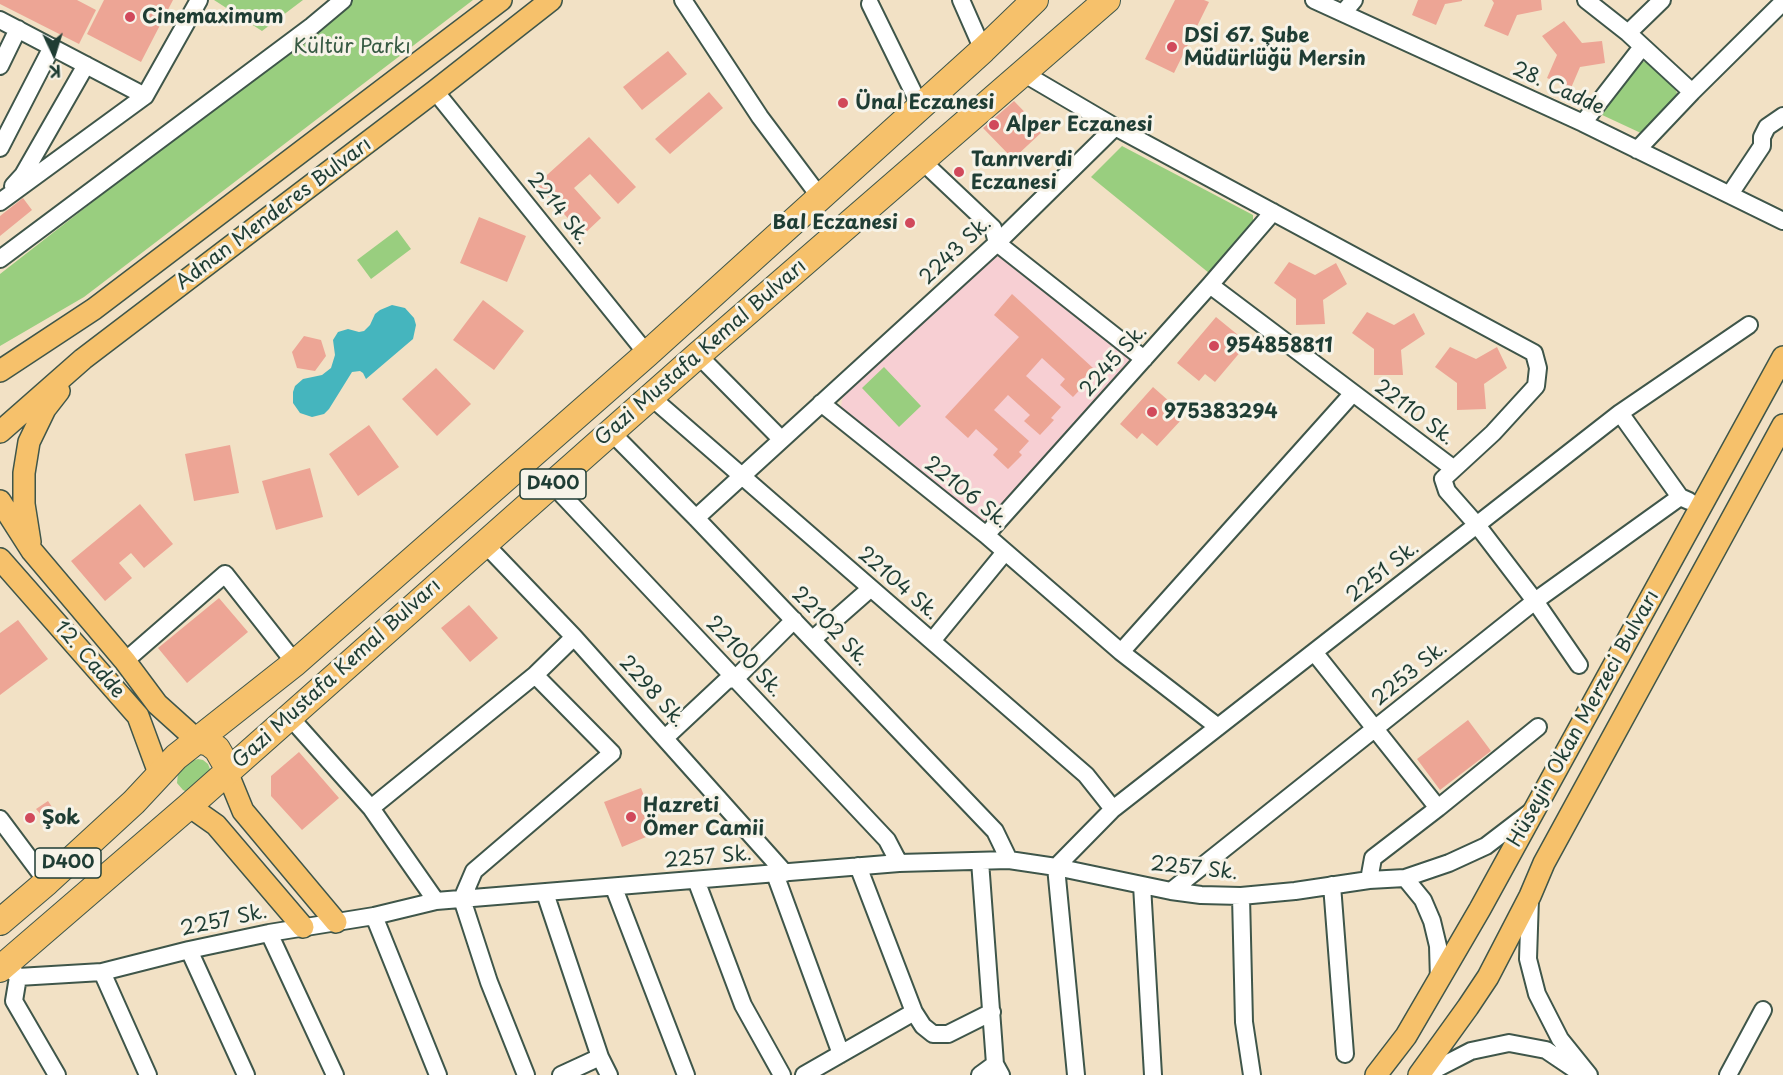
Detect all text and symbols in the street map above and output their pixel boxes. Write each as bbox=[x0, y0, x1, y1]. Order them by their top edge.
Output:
place label: Cinemaximum bbox=[142, 5, 284, 29]
marker: Cinemaximum bbox=[123, 10, 137, 24]
north arrow bbox=[24, 24, 84, 84]
place label: DSİ 67. Şube Müdürlüğü Mersin bbox=[1184, 24, 1366, 71]
park label: Kültür Parkı bbox=[293, 35, 411, 59]
marker: DSİ 67. Şube Müdürlüğü Mersin bbox=[1165, 40, 1179, 54]
street label: 28. Cadde bbox=[1508, 57, 1608, 121]
text: K bbox=[49, 60, 62, 84]
place label: Ünal Eczanesi bbox=[855, 91, 994, 115]
marker: Ünal Eczanesi bbox=[836, 96, 850, 110]
place label: Alper Eczanesi bbox=[1006, 113, 1153, 137]
marker: Alper Eczanesi bbox=[987, 118, 1001, 132]
street label: Adnan Menderes Bulvarı bbox=[172, 133, 376, 295]
place label: Tanrıverdi Eczanesi bbox=[971, 148, 1072, 195]
marker: Tanrıverdi Eczanesi bbox=[952, 165, 966, 179]
street label: 2214 Sk. bbox=[522, 168, 594, 250]
place label: Bal Eczanesi bbox=[773, 211, 898, 235]
street label: 2243 Sk. bbox=[915, 212, 997, 290]
marker: Bal Eczanesi bbox=[903, 216, 917, 230]
street label: Gazi Mustafa Kemal Bulvarı bbox=[591, 255, 811, 451]
street label: 2245 Sk. bbox=[1075, 320, 1153, 402]
place label: 954858811 bbox=[1226, 334, 1333, 358]
marker: 954858811 bbox=[1207, 339, 1221, 353]
street label: 22110 Sk. bbox=[1369, 375, 1459, 451]
place label: 975383294 bbox=[1164, 400, 1278, 424]
marker: 975383294 bbox=[1145, 405, 1159, 419]
street label: 22106 Sk. bbox=[919, 452, 1013, 534]
road number: D400 bbox=[520, 469, 586, 499]
street label: 2251 Sk. bbox=[1342, 536, 1424, 608]
street label: 22104 Sk. bbox=[853, 542, 943, 626]
street label: Gazi Mustafa Kemal Bulvarı bbox=[228, 574, 446, 774]
street label: 22102 Sk. bbox=[786, 582, 874, 672]
street label: Hüseyin Okan Merzeci Bulvarı bbox=[1503, 586, 1665, 852]
street label: 22100 Sk. bbox=[700, 612, 788, 702]
street label: 12. Cadde bbox=[49, 616, 129, 704]
street label: 2253 Sk. bbox=[1368, 636, 1452, 712]
street label: 2298 Sk. bbox=[614, 651, 690, 733]
place label: Hazreti Ömer Camii bbox=[643, 794, 764, 841]
place label: Şok bbox=[42, 806, 80, 830]
marker: Hazreti Ömer Camii bbox=[624, 810, 638, 824]
marker: Şok bbox=[23, 811, 37, 825]
street label: 2257 Sk. bbox=[663, 842, 753, 874]
road number: D400 bbox=[35, 848, 101, 878]
street label: 2257 Sk. bbox=[1149, 852, 1239, 886]
street label: 2257 Sk. bbox=[178, 900, 270, 942]

